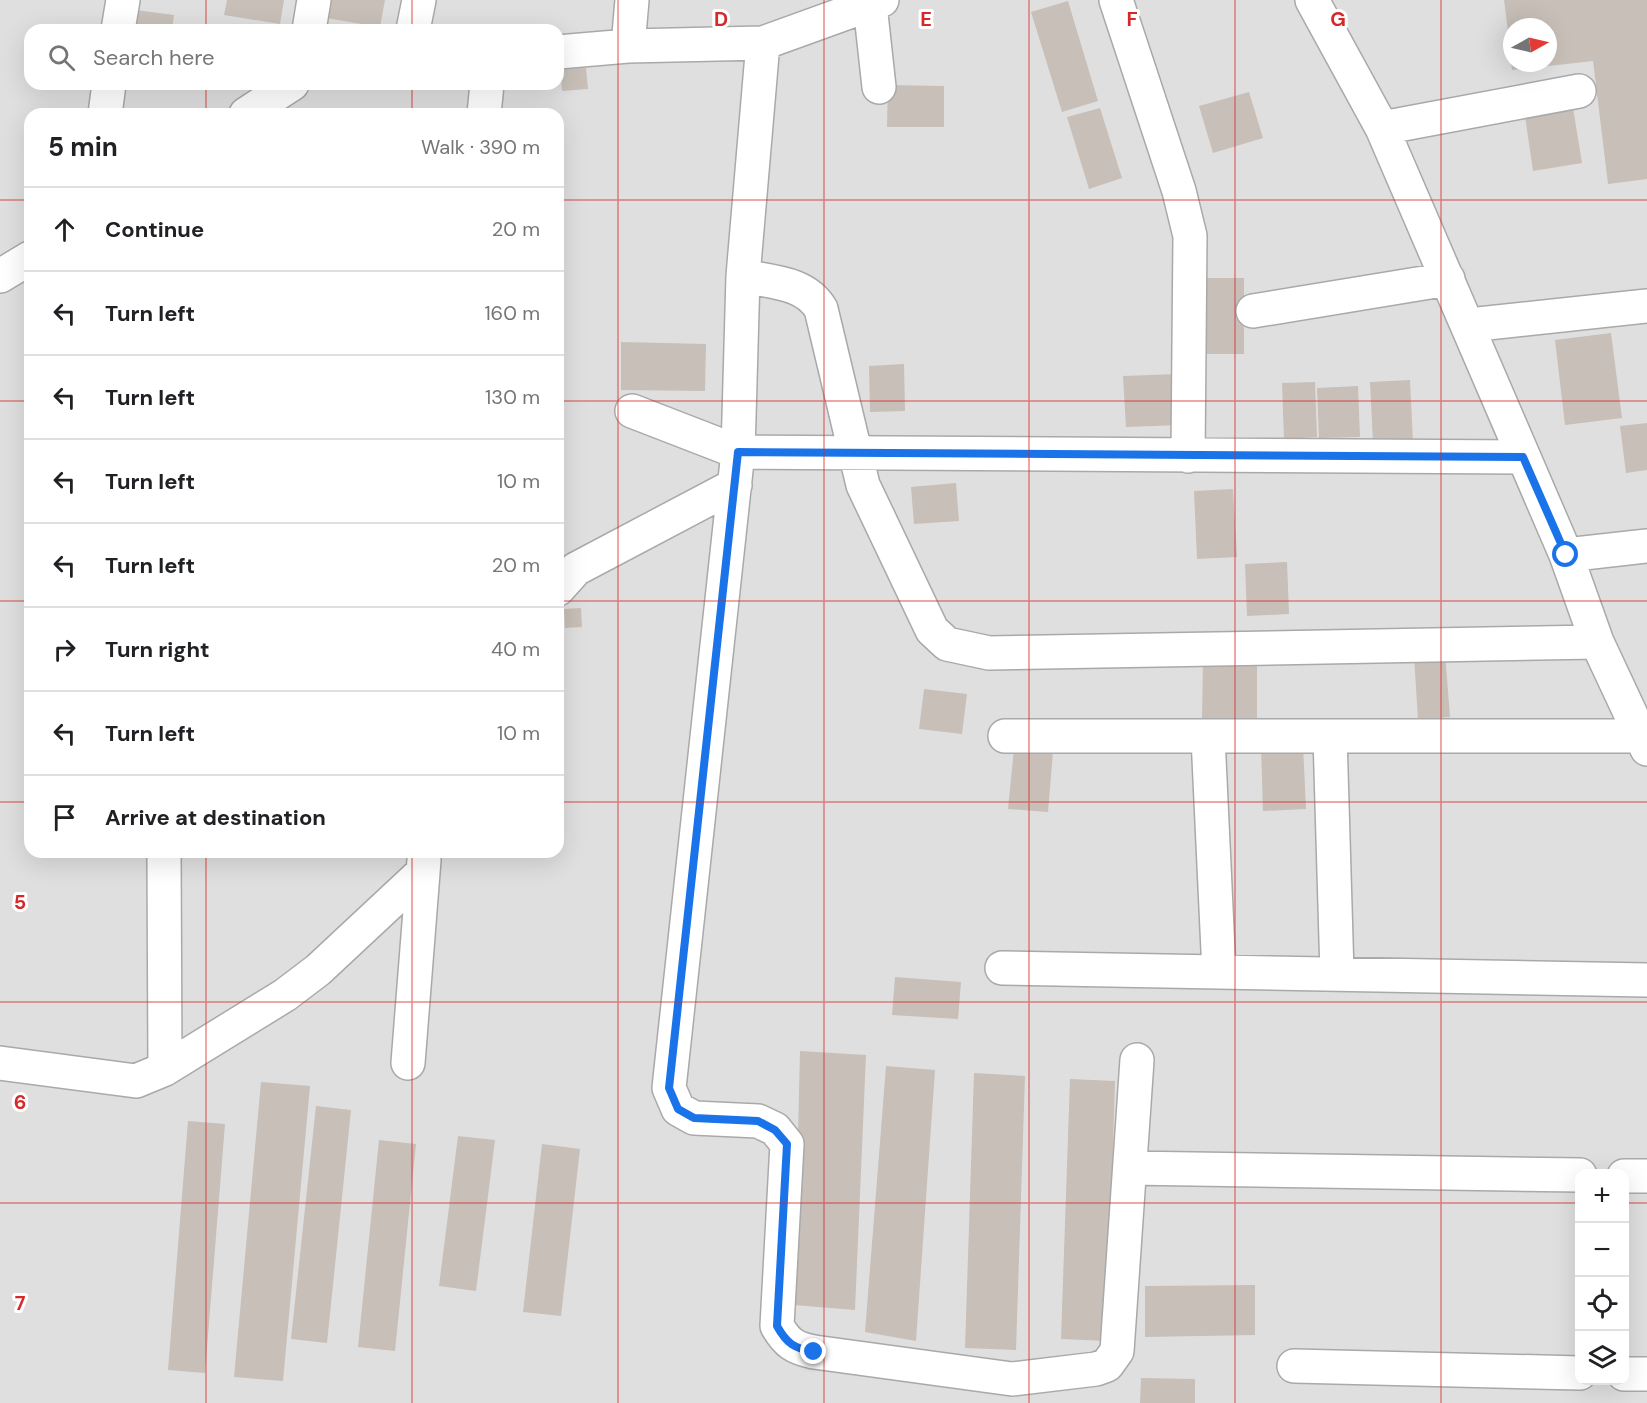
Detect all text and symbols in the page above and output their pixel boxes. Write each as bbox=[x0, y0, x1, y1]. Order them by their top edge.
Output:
text: D bbox=[714, 6, 728, 32]
text: E bbox=[920, 6, 932, 32]
text: F bbox=[1126, 6, 1138, 32]
text: G bbox=[1330, 6, 1346, 32]
north arrow bbox=[1503, 18, 1557, 72]
search box bbox=[24, 24, 564, 90]
icon: search bbox=[45, 41, 78, 74]
text: Search here bbox=[93, 43, 214, 72]
text: 5 min bbox=[48, 130, 118, 164]
text: Walk · 390 m bbox=[421, 134, 540, 160]
icon: ahead bbox=[48, 213, 81, 246]
text: Continue bbox=[105, 215, 204, 244]
text: 20 m bbox=[492, 216, 540, 242]
icon: left bbox=[48, 297, 81, 330]
text: Turn left bbox=[105, 299, 195, 328]
text: 160 m bbox=[484, 300, 540, 326]
icon: left bbox=[48, 381, 81, 414]
text: Turn left bbox=[105, 383, 195, 412]
text: 130 m bbox=[485, 384, 540, 410]
icon: left bbox=[48, 465, 81, 498]
text: Turn left bbox=[105, 467, 195, 496]
text: 10 m bbox=[497, 468, 540, 494]
route start bbox=[1552, 541, 1578, 567]
icon: left bbox=[48, 549, 81, 582]
text: Turn left bbox=[105, 551, 195, 580]
text: 20 m bbox=[492, 552, 540, 578]
icon: right bbox=[48, 633, 81, 666]
text: Turn right bbox=[105, 635, 210, 664]
text: 40 m bbox=[491, 636, 540, 662]
icon: left bbox=[48, 717, 81, 750]
text: Turn left bbox=[105, 719, 195, 748]
text: 10 m bbox=[497, 720, 540, 746]
icon: arrive bbox=[48, 801, 81, 834]
text: Arrive at destination bbox=[105, 803, 326, 832]
text: 5 bbox=[14, 889, 26, 915]
text: 6 bbox=[14, 1089, 26, 1115]
map controls bbox=[1575, 1169, 1629, 1385]
button: + bbox=[1575, 1169, 1629, 1223]
button: − bbox=[1575, 1223, 1629, 1277]
button: locate bbox=[1575, 1277, 1629, 1331]
text: 7 bbox=[15, 1290, 26, 1316]
button: layers bbox=[1575, 1331, 1629, 1385]
route end bbox=[800, 1338, 826, 1364]

